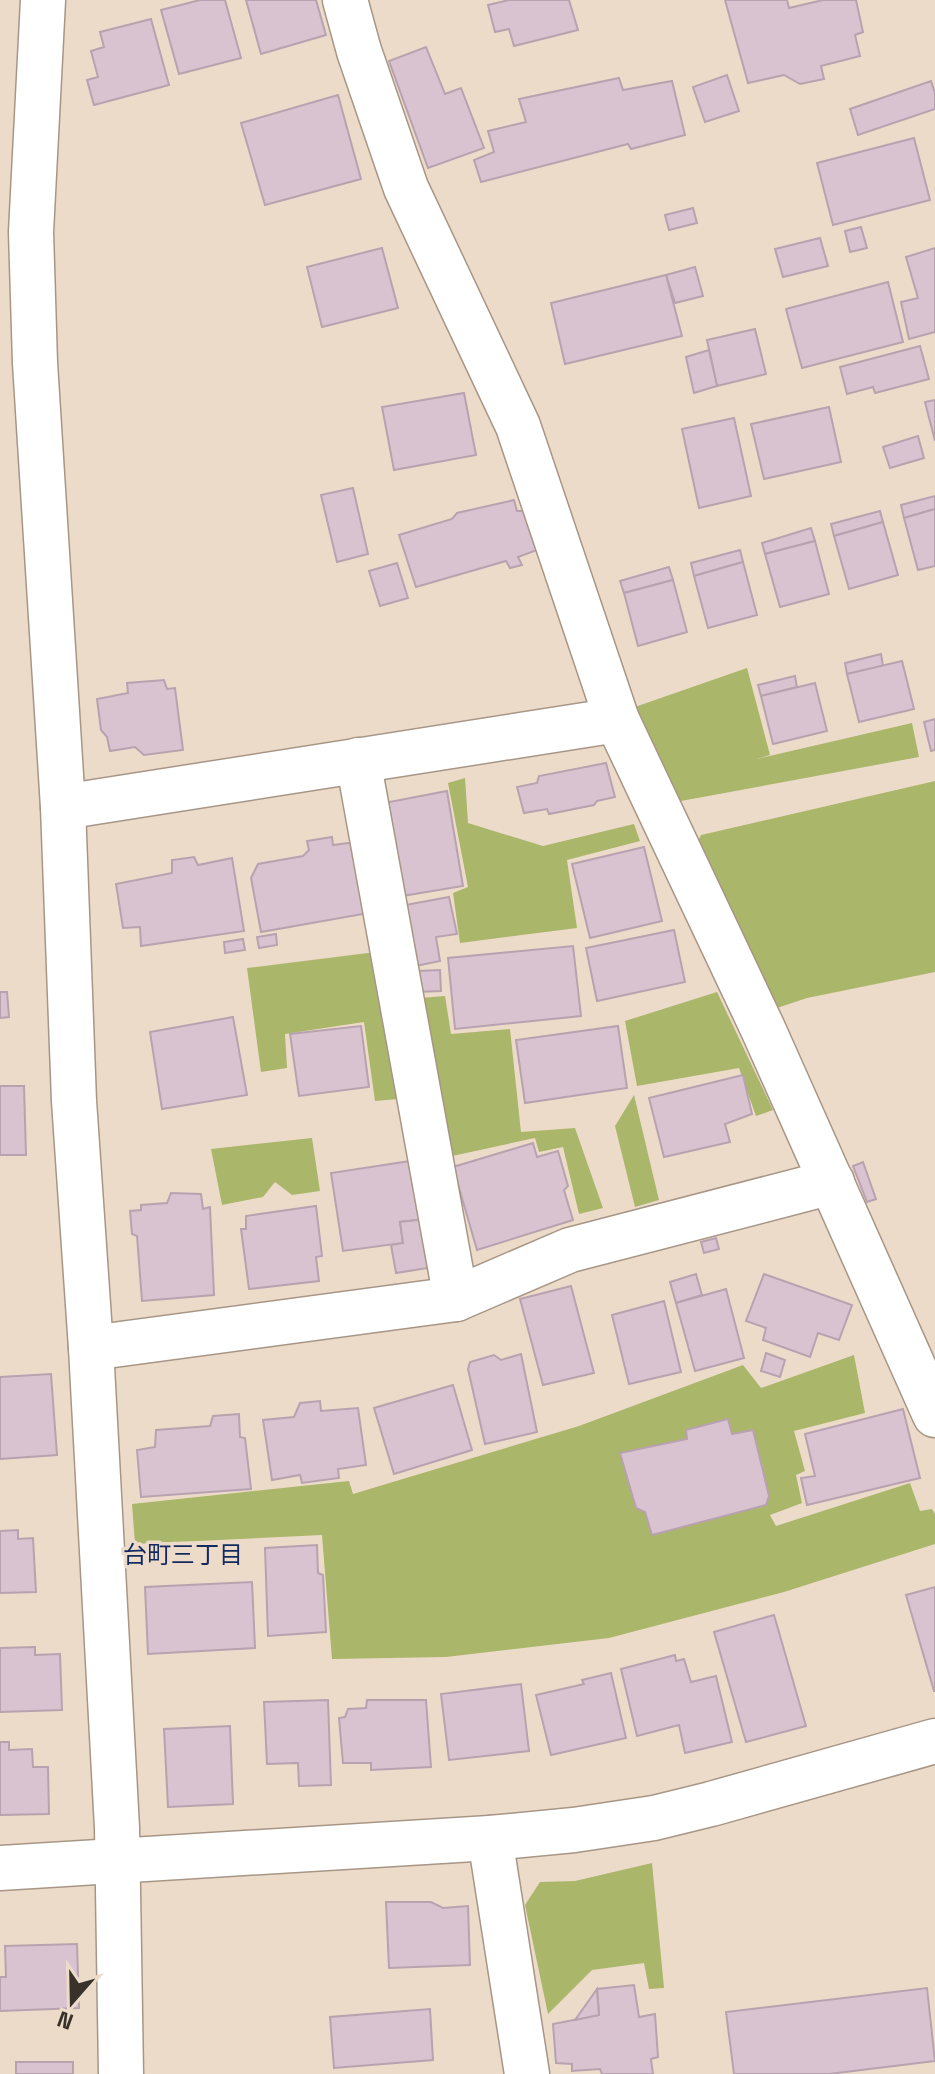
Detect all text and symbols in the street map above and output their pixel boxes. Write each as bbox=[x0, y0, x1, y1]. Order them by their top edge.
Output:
district label: 台町三丁目 bbox=[123, 1539, 243, 1570]
north arrow bbox=[32, 1962, 112, 2042]
text: N bbox=[53, 2005, 77, 2036]

